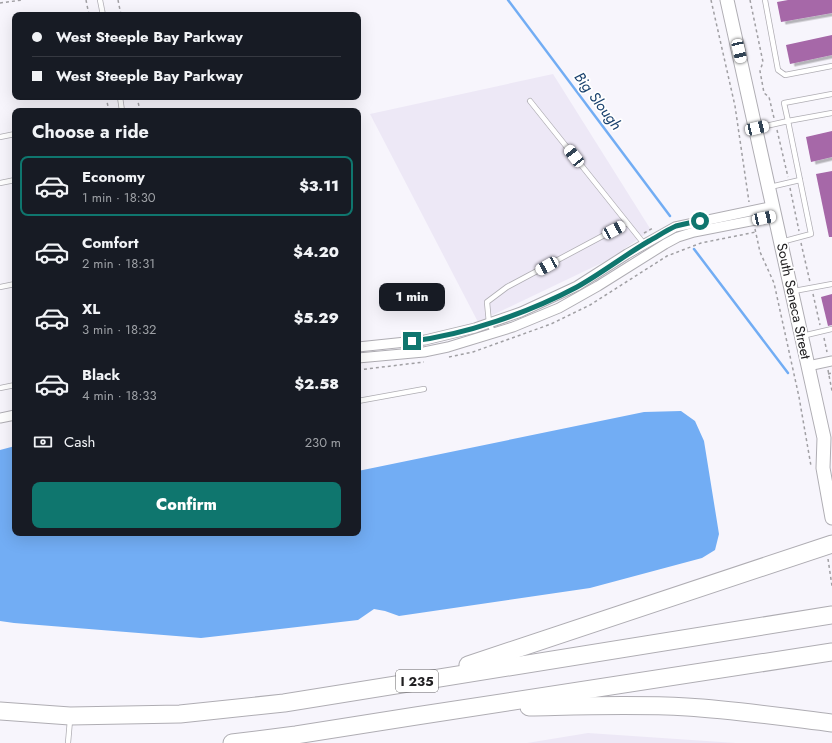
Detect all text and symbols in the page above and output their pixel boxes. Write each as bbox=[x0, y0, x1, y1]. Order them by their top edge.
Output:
text: West Steeple Bay Parkway bbox=[56, 26, 243, 48]
car bbox=[730, 38, 748, 64]
text: West Steeple Bay Parkway bbox=[56, 65, 243, 87]
water label: Big Slough bbox=[569, 67, 627, 135]
text: Choose a ride bbox=[32, 119, 149, 145]
car bbox=[744, 119, 770, 137]
car bbox=[562, 143, 586, 169]
text: Economy bbox=[82, 166, 145, 188]
icon: car bbox=[34, 168, 70, 204]
text: $3.11 bbox=[299, 175, 339, 197]
text: 1 min · 18:30 bbox=[82, 188, 156, 207]
car bbox=[751, 210, 777, 226]
route start bbox=[691, 212, 709, 230]
car bbox=[601, 219, 627, 241]
text: Comfort bbox=[82, 232, 139, 254]
icon: car bbox=[34, 234, 70, 270]
text: $4.20 bbox=[293, 241, 339, 263]
street label: South Seneca Street bbox=[772, 241, 816, 361]
text: 2 min · 18:31 bbox=[82, 254, 155, 273]
car bbox=[534, 255, 560, 277]
callout: 1 min bbox=[379, 283, 445, 311]
text: 1 min bbox=[396, 287, 428, 306]
text: XL bbox=[82, 298, 100, 320]
icon: car bbox=[34, 300, 70, 336]
text: $5.29 bbox=[294, 307, 339, 329]
text: 3 min · 18:32 bbox=[82, 320, 156, 339]
route end bbox=[403, 332, 421, 350]
text: Black bbox=[82, 364, 120, 386]
icon: car bbox=[34, 366, 70, 402]
text: $2.58 bbox=[295, 373, 339, 395]
text: 4 min · 18:33 bbox=[82, 386, 157, 405]
icon: cash bbox=[32, 431, 54, 453]
text: Cash bbox=[64, 431, 95, 453]
text: 230 m bbox=[305, 433, 341, 452]
button: Confirm bbox=[32, 482, 341, 528]
road number: I 235 bbox=[396, 670, 438, 692]

